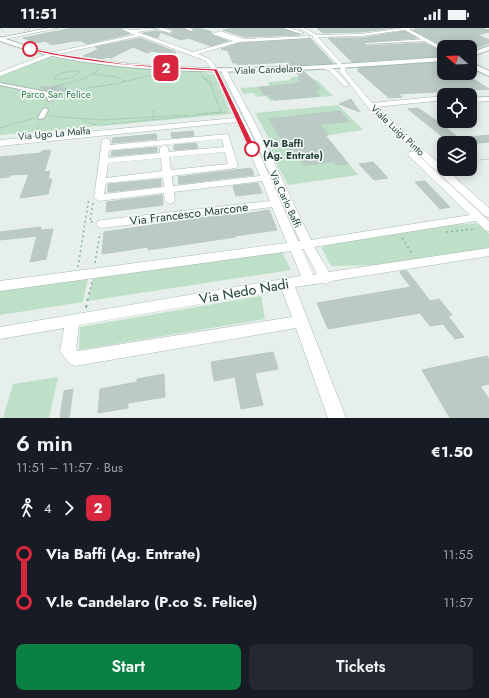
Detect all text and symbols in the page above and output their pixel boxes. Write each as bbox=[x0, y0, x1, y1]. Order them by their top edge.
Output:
text: 11:51 bbox=[20, 3, 57, 25]
north arrow bbox=[437, 40, 477, 80]
map controls bbox=[437, 40, 477, 176]
unlabelled marker bbox=[22, 41, 38, 57]
line badge: 2 bbox=[153, 55, 179, 81]
text: 2 bbox=[161, 58, 171, 78]
street label: Viale Candelaro bbox=[234, 61, 303, 78]
park label: Parco San Felice bbox=[21, 87, 91, 102]
button: locate bbox=[437, 88, 477, 128]
street label: Viale Luigi Pinto bbox=[367, 101, 428, 160]
street label: Via Ugo La Malfa bbox=[17, 123, 91, 144]
place label: Via Baffi (Ag. Entrate) bbox=[262, 136, 323, 163]
button: layers bbox=[437, 136, 477, 176]
marker: Via Baffi (Ag. Entrate) bbox=[244, 141, 260, 157]
street label: Via Carlo Baffi bbox=[266, 168, 305, 230]
street label: Via Francesco Marcone bbox=[129, 198, 249, 230]
street label: Via Nedo Nadi bbox=[198, 273, 290, 309]
text: 6 min bbox=[16, 427, 73, 459]
text: €1.50 bbox=[431, 441, 473, 463]
text: 11:51 – 11:57 · Bus bbox=[16, 458, 123, 477]
icon: walk bbox=[16, 497, 38, 519]
icon: forward bbox=[58, 497, 80, 519]
text: 2 bbox=[94, 498, 103, 518]
text: 4 bbox=[44, 499, 52, 518]
text: Via Baffi (Ag. Entrate) bbox=[46, 543, 201, 565]
text: 11:55 bbox=[443, 545, 473, 564]
text: V.le Candelaro (P.co S. Felice) bbox=[46, 591, 257, 613]
text: 11:57 bbox=[443, 593, 473, 612]
button: Start bbox=[16, 644, 241, 690]
button: Tickets bbox=[249, 644, 473, 690]

